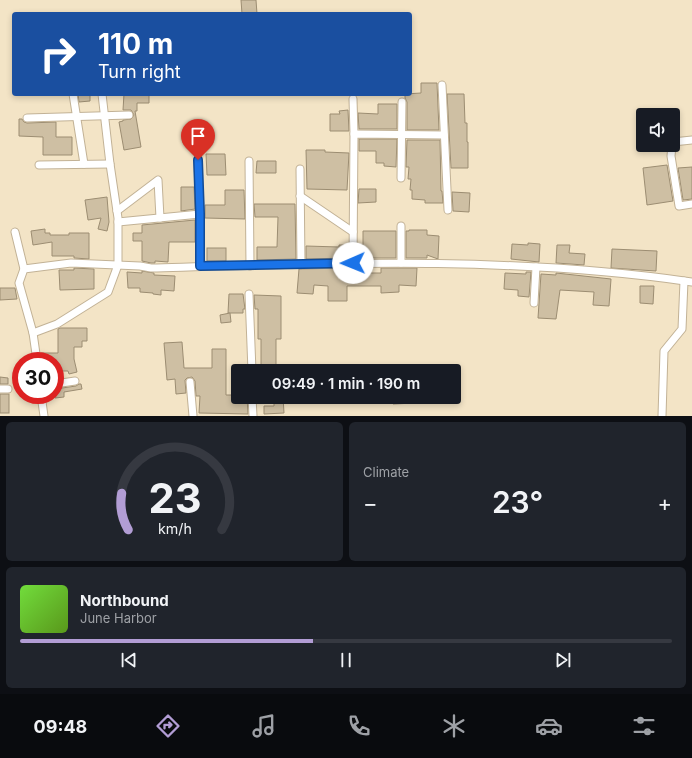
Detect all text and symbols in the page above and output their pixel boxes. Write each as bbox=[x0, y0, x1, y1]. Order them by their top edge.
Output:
text: 110 m bbox=[98, 27, 173, 61]
icon: right bbox=[32, 28, 84, 80]
text: Turn right bbox=[98, 61, 181, 82]
map controls bbox=[636, 108, 680, 152]
button: sound bbox=[636, 108, 680, 152]
pin bbox=[181, 119, 215, 160]
icon: arrive bbox=[187, 125, 209, 147]
position arrow bbox=[332, 242, 374, 284]
speed limit sign: 30 bbox=[12, 352, 64, 404]
text: 09:49 · 1 min · 190 m bbox=[272, 374, 420, 393]
text: Climate bbox=[363, 464, 409, 480]
text: 23 bbox=[148, 472, 201, 522]
text: 23° bbox=[492, 484, 543, 520]
text: − bbox=[363, 490, 378, 516]
text: + bbox=[657, 490, 672, 516]
text: km/h bbox=[158, 519, 191, 536]
text: Northbound bbox=[80, 591, 169, 610]
text: June Harbor bbox=[80, 610, 157, 626]
icon: previous bbox=[118, 649, 140, 671]
icon: pause bbox=[335, 649, 357, 671]
icon: next bbox=[552, 649, 574, 671]
icon: directions bbox=[154, 712, 182, 740]
icon: music bbox=[250, 712, 278, 740]
icon: phone bbox=[345, 712, 373, 740]
icon: climate bbox=[440, 712, 468, 740]
icon: car bbox=[535, 712, 563, 740]
icon: filters bbox=[630, 712, 658, 740]
text: 09:48 bbox=[34, 716, 87, 737]

